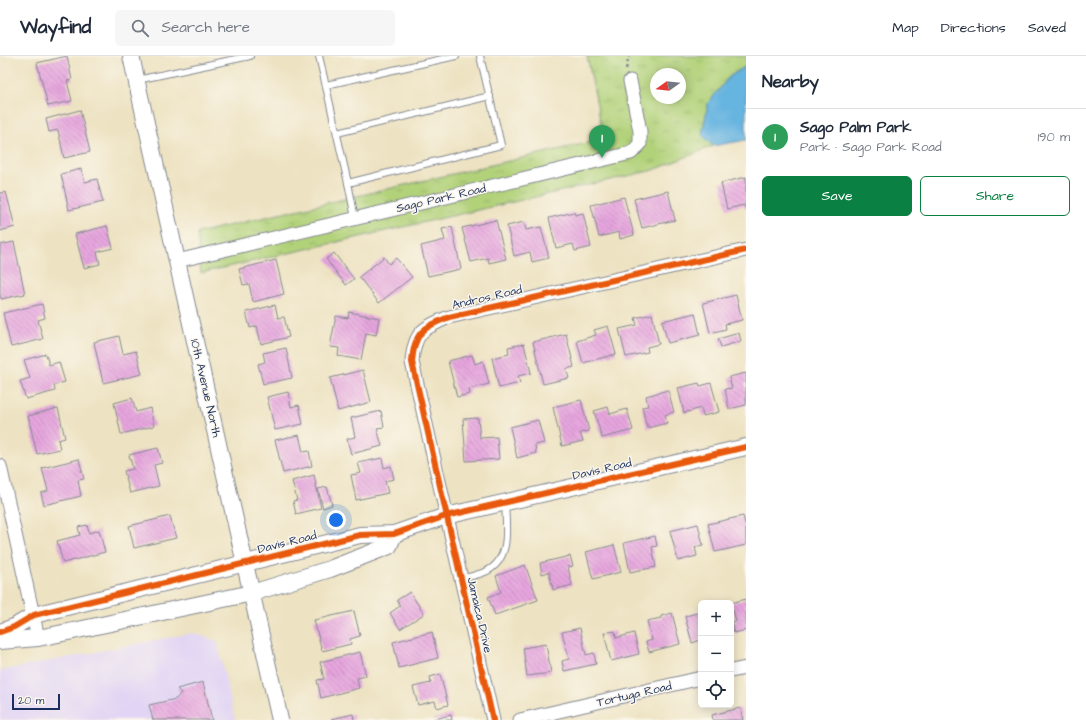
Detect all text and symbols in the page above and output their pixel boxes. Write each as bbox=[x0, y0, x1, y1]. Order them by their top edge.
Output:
search box bbox=[115, 10, 395, 46]
text: Wayfind bbox=[20, 14, 91, 41]
icon: search bbox=[129, 17, 151, 39]
text: Search here bbox=[161, 17, 250, 38]
text: Map bbox=[892, 18, 919, 38]
text: Directions bbox=[941, 18, 1006, 38]
text: Saved bbox=[1028, 18, 1066, 38]
north arrow bbox=[650, 68, 686, 104]
text: Nearby bbox=[762, 70, 819, 94]
text: Sago Palm Park bbox=[800, 117, 911, 138]
pin: 1 bbox=[589, 125, 615, 158]
text: 1 bbox=[774, 128, 776, 146]
text: 190 m bbox=[1037, 128, 1070, 146]
text: Park · Sago Park Road bbox=[800, 138, 942, 156]
button: Save bbox=[762, 176, 912, 216]
button: Share bbox=[920, 176, 1070, 216]
street label: Sago Park Road bbox=[395, 180, 488, 218]
street label: Andros Road bbox=[450, 281, 524, 314]
street label: 10th Avenue North bbox=[186, 337, 225, 439]
street label: Davis Road bbox=[571, 454, 633, 485]
your location bbox=[326, 510, 346, 530]
street label: Davis Road bbox=[256, 527, 318, 558]
street label: Jamaica Drive bbox=[463, 576, 497, 655]
map controls bbox=[698, 600, 734, 708]
button: + bbox=[698, 600, 734, 636]
button: − bbox=[698, 636, 734, 672]
button: locate bbox=[698, 672, 734, 708]
street label: Tortuga Road bbox=[595, 678, 673, 712]
scale bar bbox=[12, 692, 60, 711]
text: 20 m bbox=[18, 693, 44, 708]

